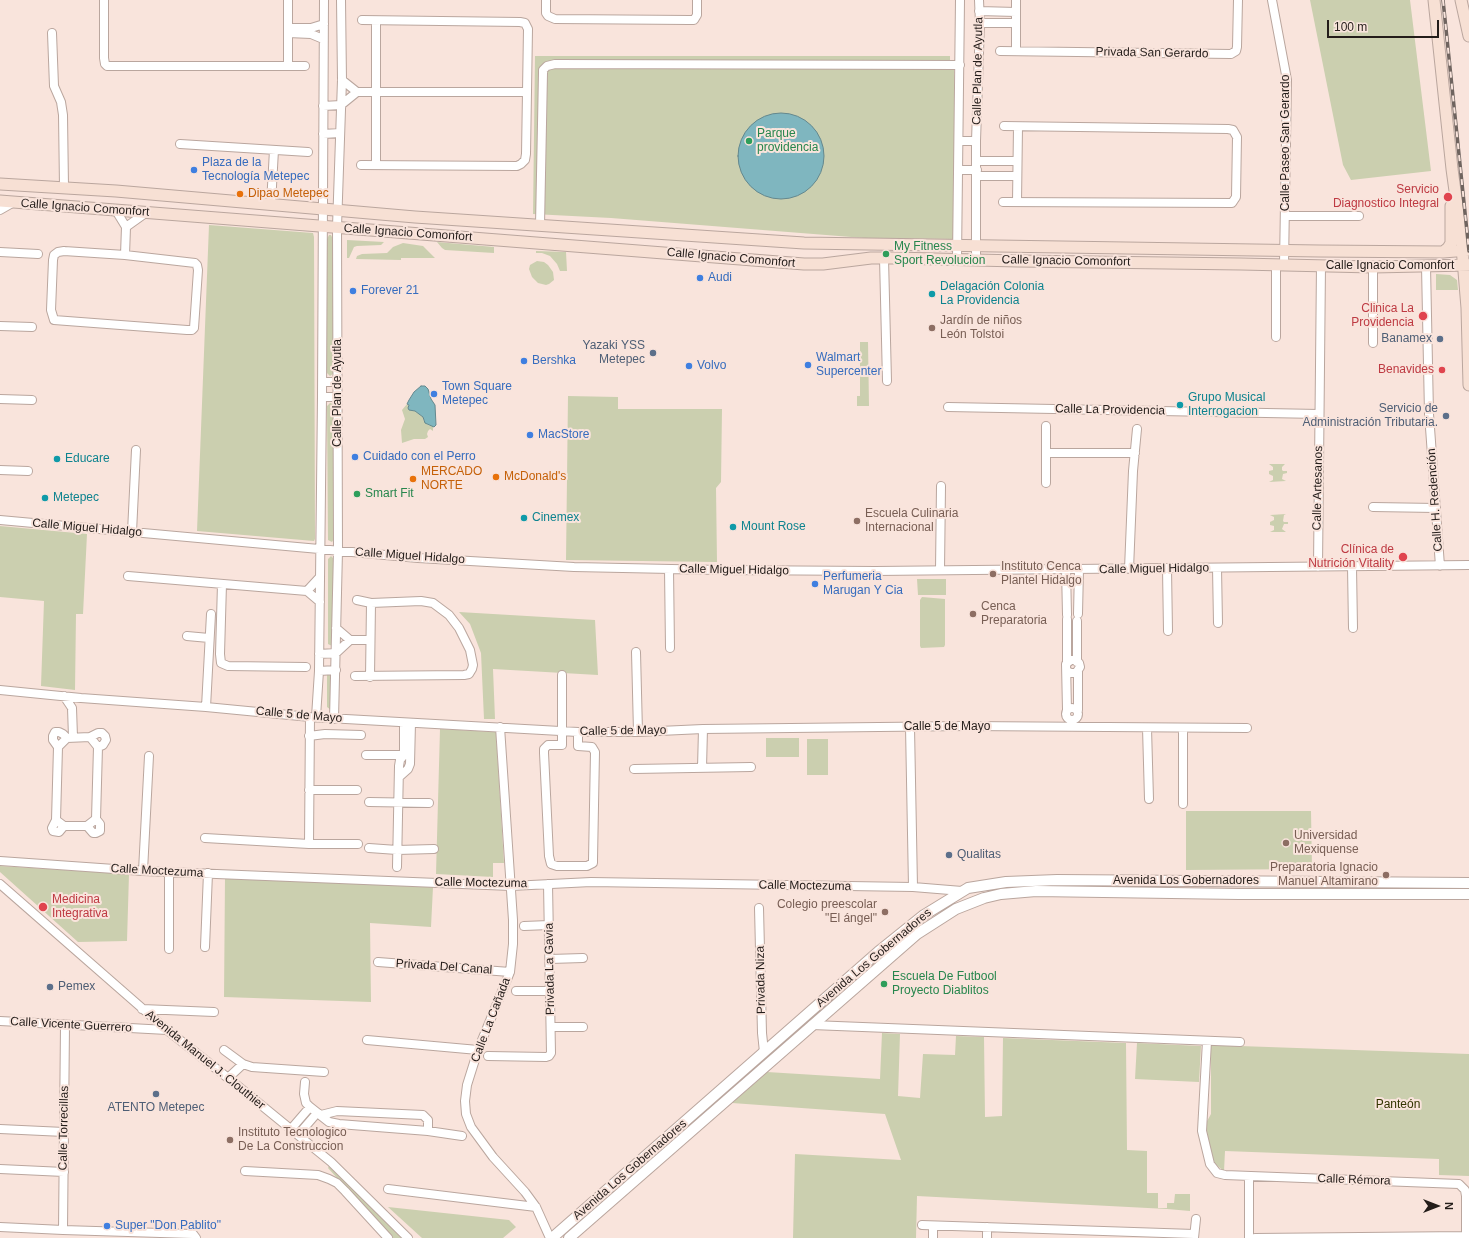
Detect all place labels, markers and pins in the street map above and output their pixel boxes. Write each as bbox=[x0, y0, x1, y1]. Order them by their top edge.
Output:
place label: Parque providencia bbox=[757, 127, 818, 155]
marker: Parque providencia bbox=[744, 136, 754, 146]
place label: Plaza de la Tecnología Metepec bbox=[202, 156, 309, 184]
marker: Plaza de la Tecnología Metepec bbox=[189, 165, 199, 175]
place label: Servicio Diagnostico Integral bbox=[1333, 183, 1439, 211]
place label: Dipao Metepec bbox=[248, 187, 329, 201]
marker: Dipao Metepec bbox=[235, 189, 245, 199]
marker: Servicio Diagnostico Integral bbox=[1442, 191, 1454, 203]
place label: My Fitness Sport Revolucion bbox=[894, 240, 985, 268]
marker: My Fitness Sport Revolucion bbox=[881, 249, 891, 259]
place label: Audi bbox=[708, 271, 732, 285]
marker: Audi bbox=[695, 273, 705, 283]
place label: Delagación Colonia La Providencia bbox=[940, 280, 1044, 308]
place label: Forever 21 bbox=[361, 284, 419, 298]
marker: Forever 21 bbox=[348, 286, 358, 296]
marker: Delagación Colonia La Providencia bbox=[927, 289, 937, 299]
place label: Clinica La Providencia bbox=[1351, 302, 1414, 330]
marker: Clinica La Providencia bbox=[1417, 310, 1429, 322]
place label: Jardín de niños León Tolstoi bbox=[940, 314, 1022, 342]
marker: Jardín de niños León Tolstoi bbox=[927, 323, 937, 333]
place label: Banamex bbox=[1381, 332, 1432, 346]
marker: Banamex bbox=[1435, 334, 1445, 344]
place label: Yazaki YSS Metepec bbox=[583, 339, 645, 367]
marker: Yazaki YSS Metepec bbox=[648, 348, 658, 358]
place label: Walmart Supercenter bbox=[816, 351, 881, 379]
place label: Bershka bbox=[532, 354, 576, 368]
marker: Bershka bbox=[519, 356, 529, 366]
place label: Volvo bbox=[697, 359, 726, 373]
marker: Walmart Supercenter bbox=[803, 360, 813, 370]
marker: Volvo bbox=[684, 361, 694, 371]
place label: Benavides bbox=[1378, 363, 1434, 377]
marker: Benavides bbox=[1437, 365, 1447, 375]
place label: Town Square Metepec bbox=[442, 380, 512, 408]
marker: Town Square Metepec bbox=[429, 389, 439, 399]
place label: Grupo Musical Interrogacion bbox=[1188, 391, 1265, 419]
marker: Grupo Musical Interrogacion bbox=[1175, 400, 1185, 410]
place label: Servicio de Administración Tributaria. bbox=[1302, 402, 1438, 430]
marker: Servicio de Administración Tributaria. bbox=[1441, 411, 1451, 421]
place label: MacStore bbox=[538, 428, 589, 442]
marker: MacStore bbox=[525, 430, 535, 440]
place label: Cuidado con el Perro bbox=[363, 450, 476, 464]
place label: Educare bbox=[65, 452, 110, 466]
marker: Cuidado con el Perro bbox=[350, 452, 360, 462]
marker: Educare bbox=[52, 454, 62, 464]
place label: MERCADO NORTE bbox=[421, 465, 482, 493]
place label: McDonald's bbox=[504, 470, 566, 484]
marker: McDonald's bbox=[491, 472, 501, 482]
marker: MERCADO NORTE bbox=[408, 474, 418, 484]
place label: Smart Fit bbox=[365, 487, 414, 501]
marker: Smart Fit bbox=[352, 489, 362, 499]
place label: Metepec bbox=[53, 491, 99, 505]
marker: Metepec bbox=[40, 493, 50, 503]
place label: Escuela Culinaria Internacional bbox=[865, 507, 958, 535]
place label: Cinemex bbox=[532, 511, 579, 525]
marker: Cinemex bbox=[519, 513, 529, 523]
marker: Escuela Culinaria Internacional bbox=[852, 516, 862, 526]
place label: Mount Rose bbox=[741, 520, 806, 534]
marker: Mount Rose bbox=[728, 522, 738, 532]
place label: Clínica de Nutrición Vitality bbox=[1308, 543, 1394, 571]
marker: Clínica de Nutrición Vitality bbox=[1397, 551, 1409, 563]
place label: Instituto Cenca Plantel Hidalgo bbox=[1001, 560, 1082, 588]
marker: Instituto Cenca Plantel Hidalgo bbox=[988, 569, 998, 579]
place label: Perfumeria Marugan Y Cia bbox=[823, 570, 903, 598]
marker: Perfumeria Marugan Y Cia bbox=[810, 579, 820, 589]
place label: Cenca Preparatoria bbox=[981, 600, 1047, 628]
marker: Cenca Preparatoria bbox=[968, 609, 978, 619]
place label: Universidad Mexiquense bbox=[1294, 829, 1359, 857]
marker: Universidad Mexiquense bbox=[1281, 838, 1291, 848]
place label: Qualitas bbox=[957, 848, 1001, 862]
marker: Qualitas bbox=[944, 850, 954, 860]
place label: Preparatoria Ignacio Manuel Altamirano bbox=[1270, 861, 1378, 889]
marker: Preparatoria Ignacio Manuel Altamirano bbox=[1381, 870, 1391, 880]
place label: Medicina Integrativa bbox=[52, 893, 108, 921]
place label: Colegio preescolar "El ángel" bbox=[777, 898, 877, 926]
marker: Medicina Integrativa bbox=[37, 901, 49, 913]
marker: Colegio preescolar "El ángel" bbox=[880, 907, 890, 917]
place label: Escuela De Futbool Proyecto Diablitos bbox=[892, 970, 997, 998]
marker: Escuela De Futbool Proyecto Diablitos bbox=[879, 979, 889, 989]
place label: Pemex bbox=[58, 980, 95, 994]
marker: Pemex bbox=[45, 982, 55, 992]
marker: ATENTO Metepec bbox=[151, 1089, 161, 1099]
place label: ATENTO Metepec bbox=[108, 1101, 204, 1115]
place label: Instituto Tecnologico De La Construccion bbox=[238, 1126, 347, 1154]
marker: Instituto Tecnologico De La Construccion bbox=[225, 1135, 235, 1145]
place label: Super "Don Pablito" bbox=[115, 1219, 221, 1233]
marker: Super "Don Pablito" bbox=[102, 1221, 112, 1231]

